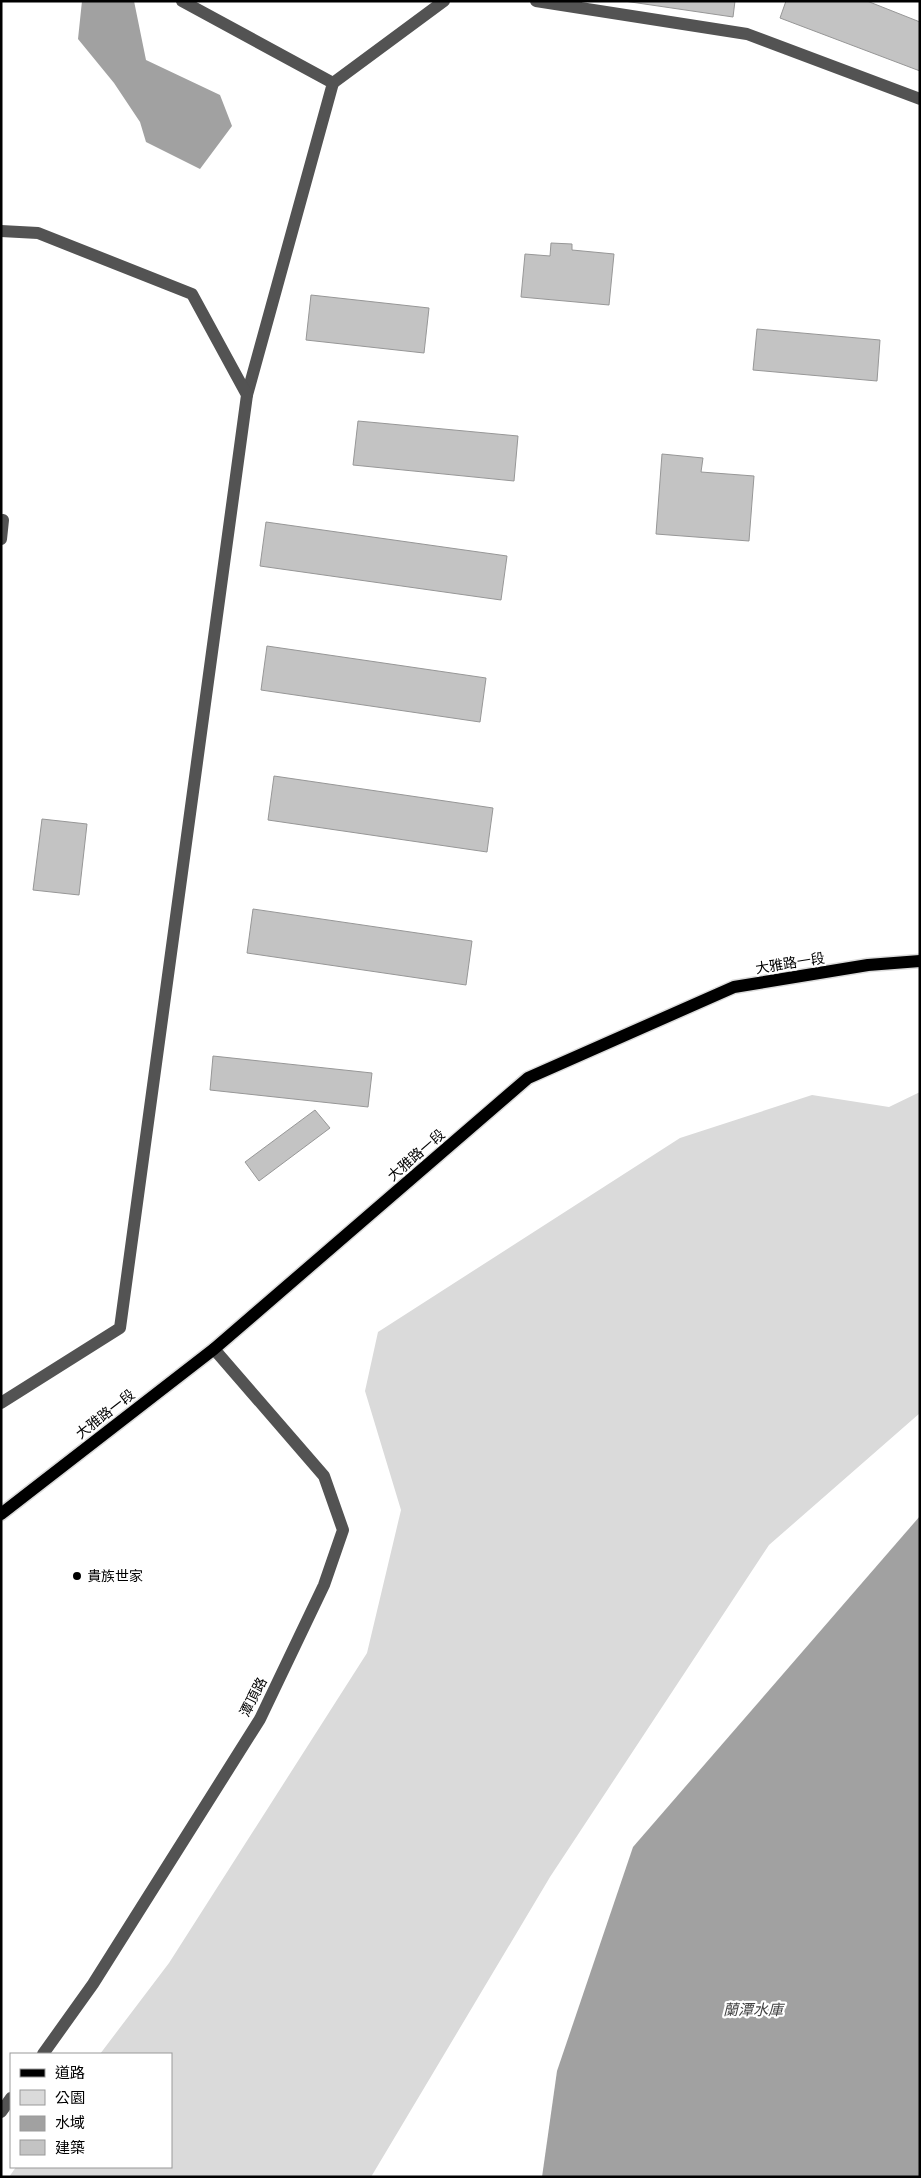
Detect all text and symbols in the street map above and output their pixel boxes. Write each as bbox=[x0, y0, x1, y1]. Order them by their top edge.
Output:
street label: 大雅路一段 bbox=[754, 950, 826, 976]
street label: 大雅路一段 bbox=[384, 1126, 448, 1184]
street label: 大雅路一段 bbox=[72, 1386, 138, 1442]
place label: 貴族世家 bbox=[87, 1568, 143, 1584]
marker: 貴族世家 bbox=[71, 1570, 83, 1582]
street label: 潭頂路 bbox=[236, 1675, 270, 1719]
water label: 蘭潭水庫 bbox=[723, 2001, 786, 2019]
legend bbox=[10, 2053, 172, 2168]
text: 道路 bbox=[55, 2064, 85, 2082]
text: 公園 bbox=[55, 2089, 85, 2107]
text: 水域 bbox=[55, 2114, 85, 2132]
text: 建築 bbox=[55, 2139, 85, 2157]

